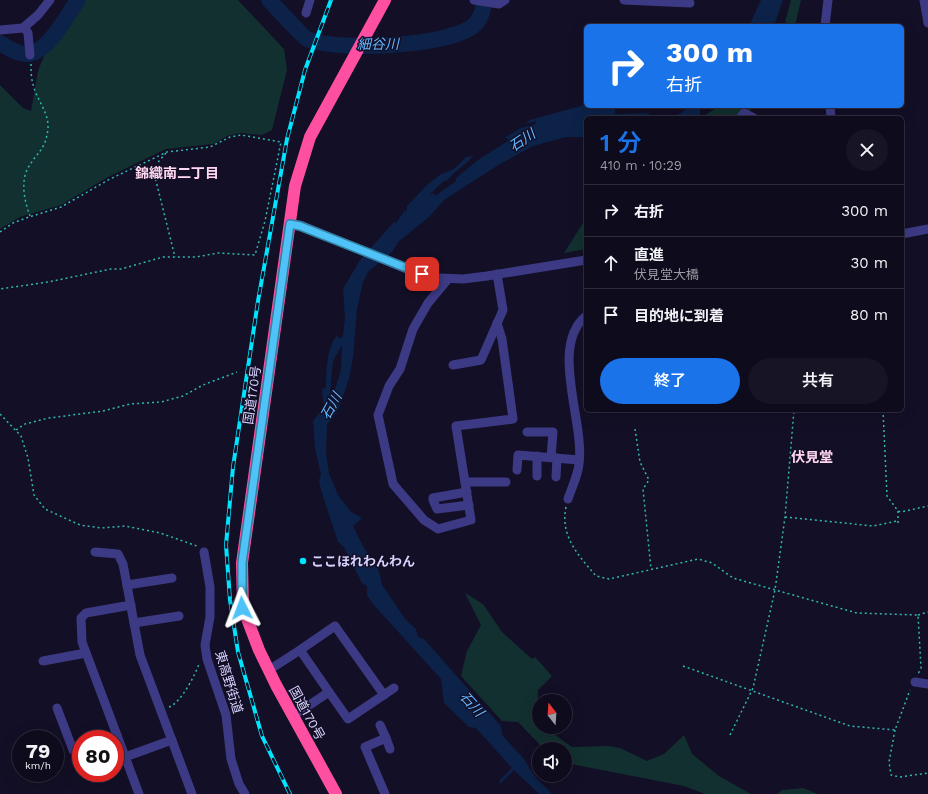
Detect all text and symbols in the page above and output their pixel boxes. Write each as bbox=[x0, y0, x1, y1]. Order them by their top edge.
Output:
water label: 細谷川 bbox=[357, 36, 401, 52]
text: 300 m bbox=[666, 36, 753, 69]
icon: right bbox=[600, 40, 652, 92]
text: 右折 bbox=[666, 74, 702, 95]
water label: 石川 bbox=[506, 124, 540, 154]
text: 1 分 bbox=[600, 129, 641, 157]
button: close bbox=[846, 129, 888, 171]
text: 410 m · 10:29 bbox=[600, 158, 682, 173]
district label: 錦織南二丁目 bbox=[135, 165, 219, 181]
icon: right bbox=[600, 200, 622, 222]
text: 300 m bbox=[841, 202, 888, 220]
text: 右折 bbox=[634, 203, 664, 221]
text: 直進 bbox=[634, 246, 664, 264]
icon: ahead bbox=[600, 252, 622, 274]
text: 30 m bbox=[851, 254, 888, 272]
pin bbox=[405, 257, 439, 291]
icon: arrive bbox=[411, 263, 433, 285]
text: 伏見堂大橋 bbox=[634, 267, 699, 282]
icon: arrive bbox=[600, 304, 622, 326]
text: 80 m bbox=[850, 306, 888, 324]
text: 目的地に到着 bbox=[634, 307, 724, 325]
button: 終了 bbox=[600, 358, 740, 404]
button: 共有 bbox=[748, 358, 888, 404]
street label: 国道170号 bbox=[240, 365, 264, 425]
water label: 石川 bbox=[317, 388, 346, 422]
district label: 伏見堂 bbox=[791, 449, 833, 465]
place label: ここほれわんわん bbox=[311, 554, 415, 569]
marker: ここほれわんわん bbox=[298, 556, 308, 566]
position arrow bbox=[221, 587, 263, 629]
street label: 東高野街道 bbox=[212, 649, 246, 715]
street label: 国道170号 bbox=[286, 683, 328, 743]
water label: 石川 bbox=[457, 688, 489, 721]
north arrow bbox=[532, 694, 572, 734]
map controls bbox=[532, 694, 572, 782]
speed limit sign: 80 bbox=[72, 730, 124, 782]
text: 79 bbox=[26, 739, 50, 763]
button: sound bbox=[532, 742, 572, 782]
text: km/h bbox=[25, 760, 51, 771]

